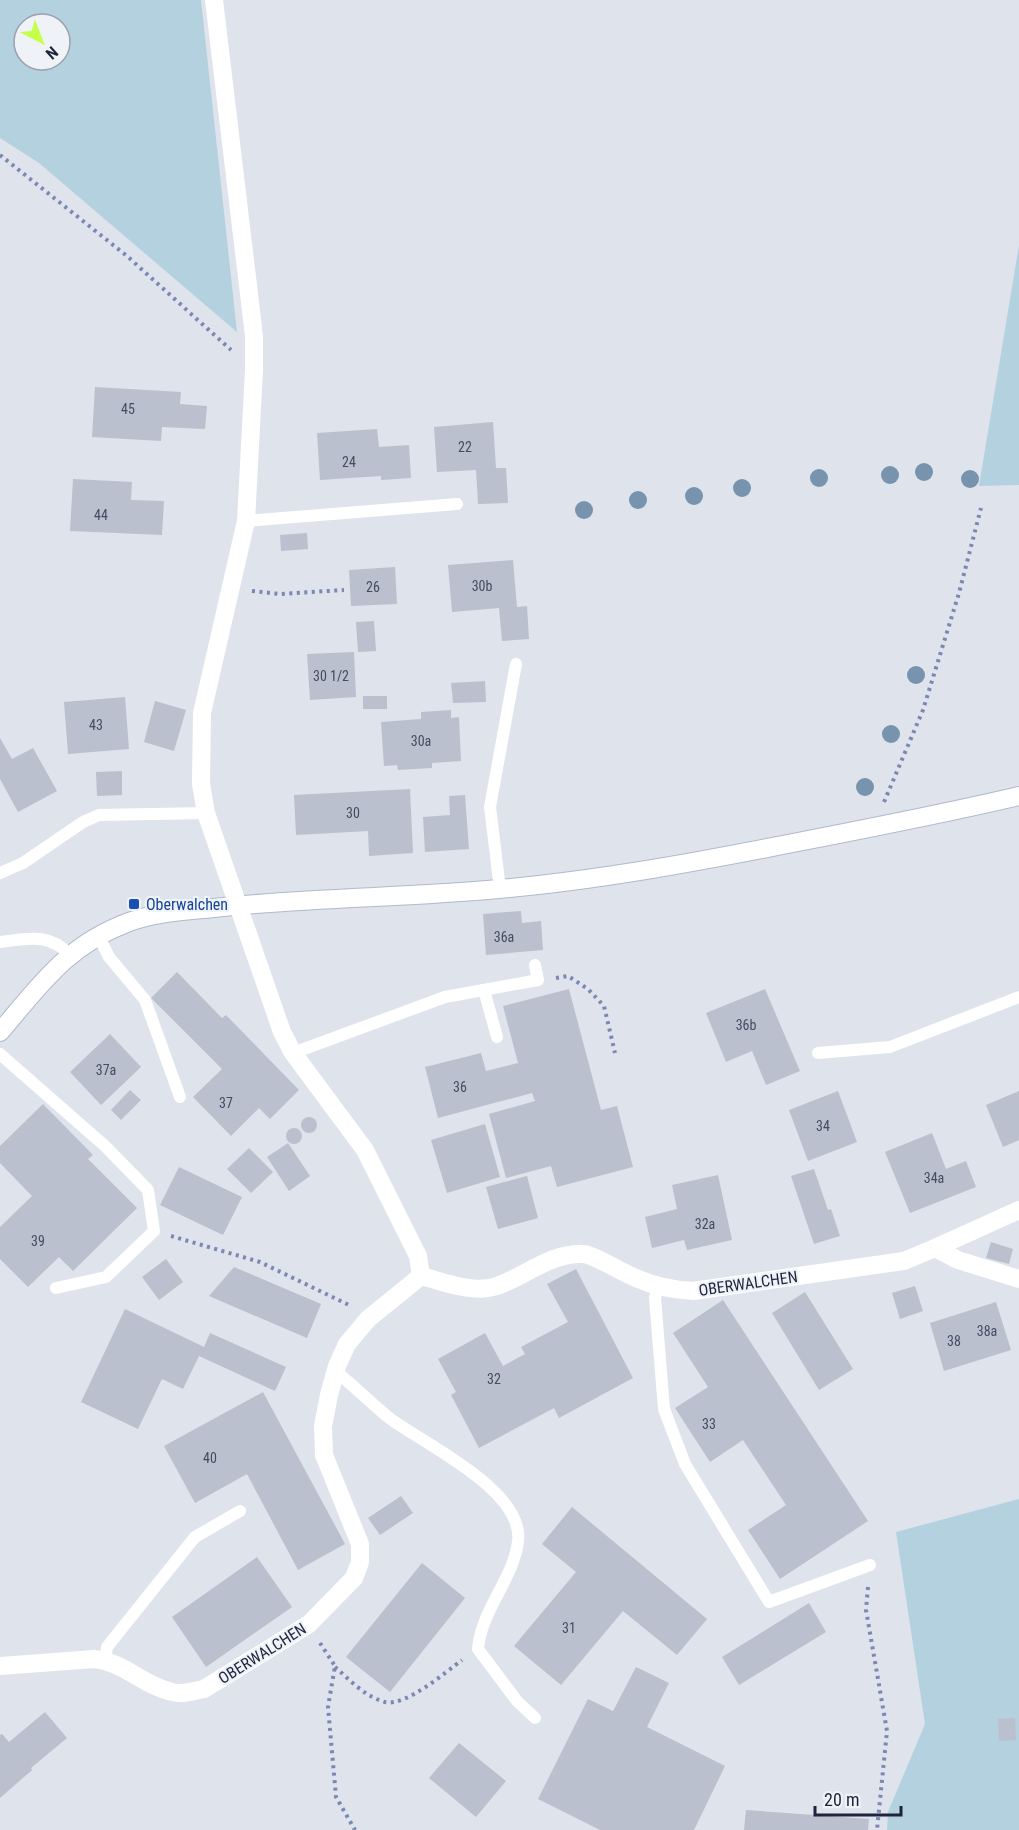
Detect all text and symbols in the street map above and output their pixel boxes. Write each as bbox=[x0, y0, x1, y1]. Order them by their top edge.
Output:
north arrow bbox=[12, 12, 72, 72]
text: N bbox=[42, 42, 62, 63]
house number: 45 bbox=[121, 401, 135, 417]
house number: 22 bbox=[458, 439, 472, 455]
house number: 24 bbox=[342, 454, 356, 470]
house number: 44 bbox=[94, 507, 108, 523]
house number: 30b bbox=[472, 578, 492, 594]
house number: 26 bbox=[366, 579, 380, 595]
house number: 30 1/2 bbox=[313, 668, 349, 684]
house number: 43 bbox=[89, 717, 103, 733]
house number: 30a bbox=[411, 733, 431, 749]
house number: 30 bbox=[346, 805, 360, 821]
place label: Oberwalchen bbox=[146, 895, 228, 914]
marker: Oberwalchen bbox=[127, 897, 141, 911]
house number: 36a bbox=[494, 929, 514, 945]
house number: 36b bbox=[736, 1017, 756, 1033]
house number: 37a bbox=[96, 1062, 116, 1078]
house number: 36 bbox=[453, 1079, 467, 1095]
house number: 37 bbox=[219, 1095, 233, 1111]
house number: 34 bbox=[816, 1118, 830, 1134]
house number: 34a bbox=[924, 1170, 944, 1186]
house number: 32a bbox=[695, 1216, 715, 1232]
house number: 39 bbox=[31, 1233, 45, 1249]
street label: OBERWALCHEN bbox=[697, 1267, 799, 1300]
house number: 38a bbox=[977, 1323, 997, 1339]
house number: 38 bbox=[947, 1333, 961, 1349]
house number: 32 bbox=[487, 1371, 501, 1387]
house number: 33 bbox=[702, 1416, 716, 1432]
house number: 40 bbox=[203, 1450, 217, 1466]
street label: OBERWALCHEN bbox=[215, 1619, 310, 1688]
house number: 31 bbox=[562, 1620, 576, 1636]
scale bar bbox=[815, 1779, 900, 1817]
text: 20 m bbox=[824, 1789, 859, 1810]

